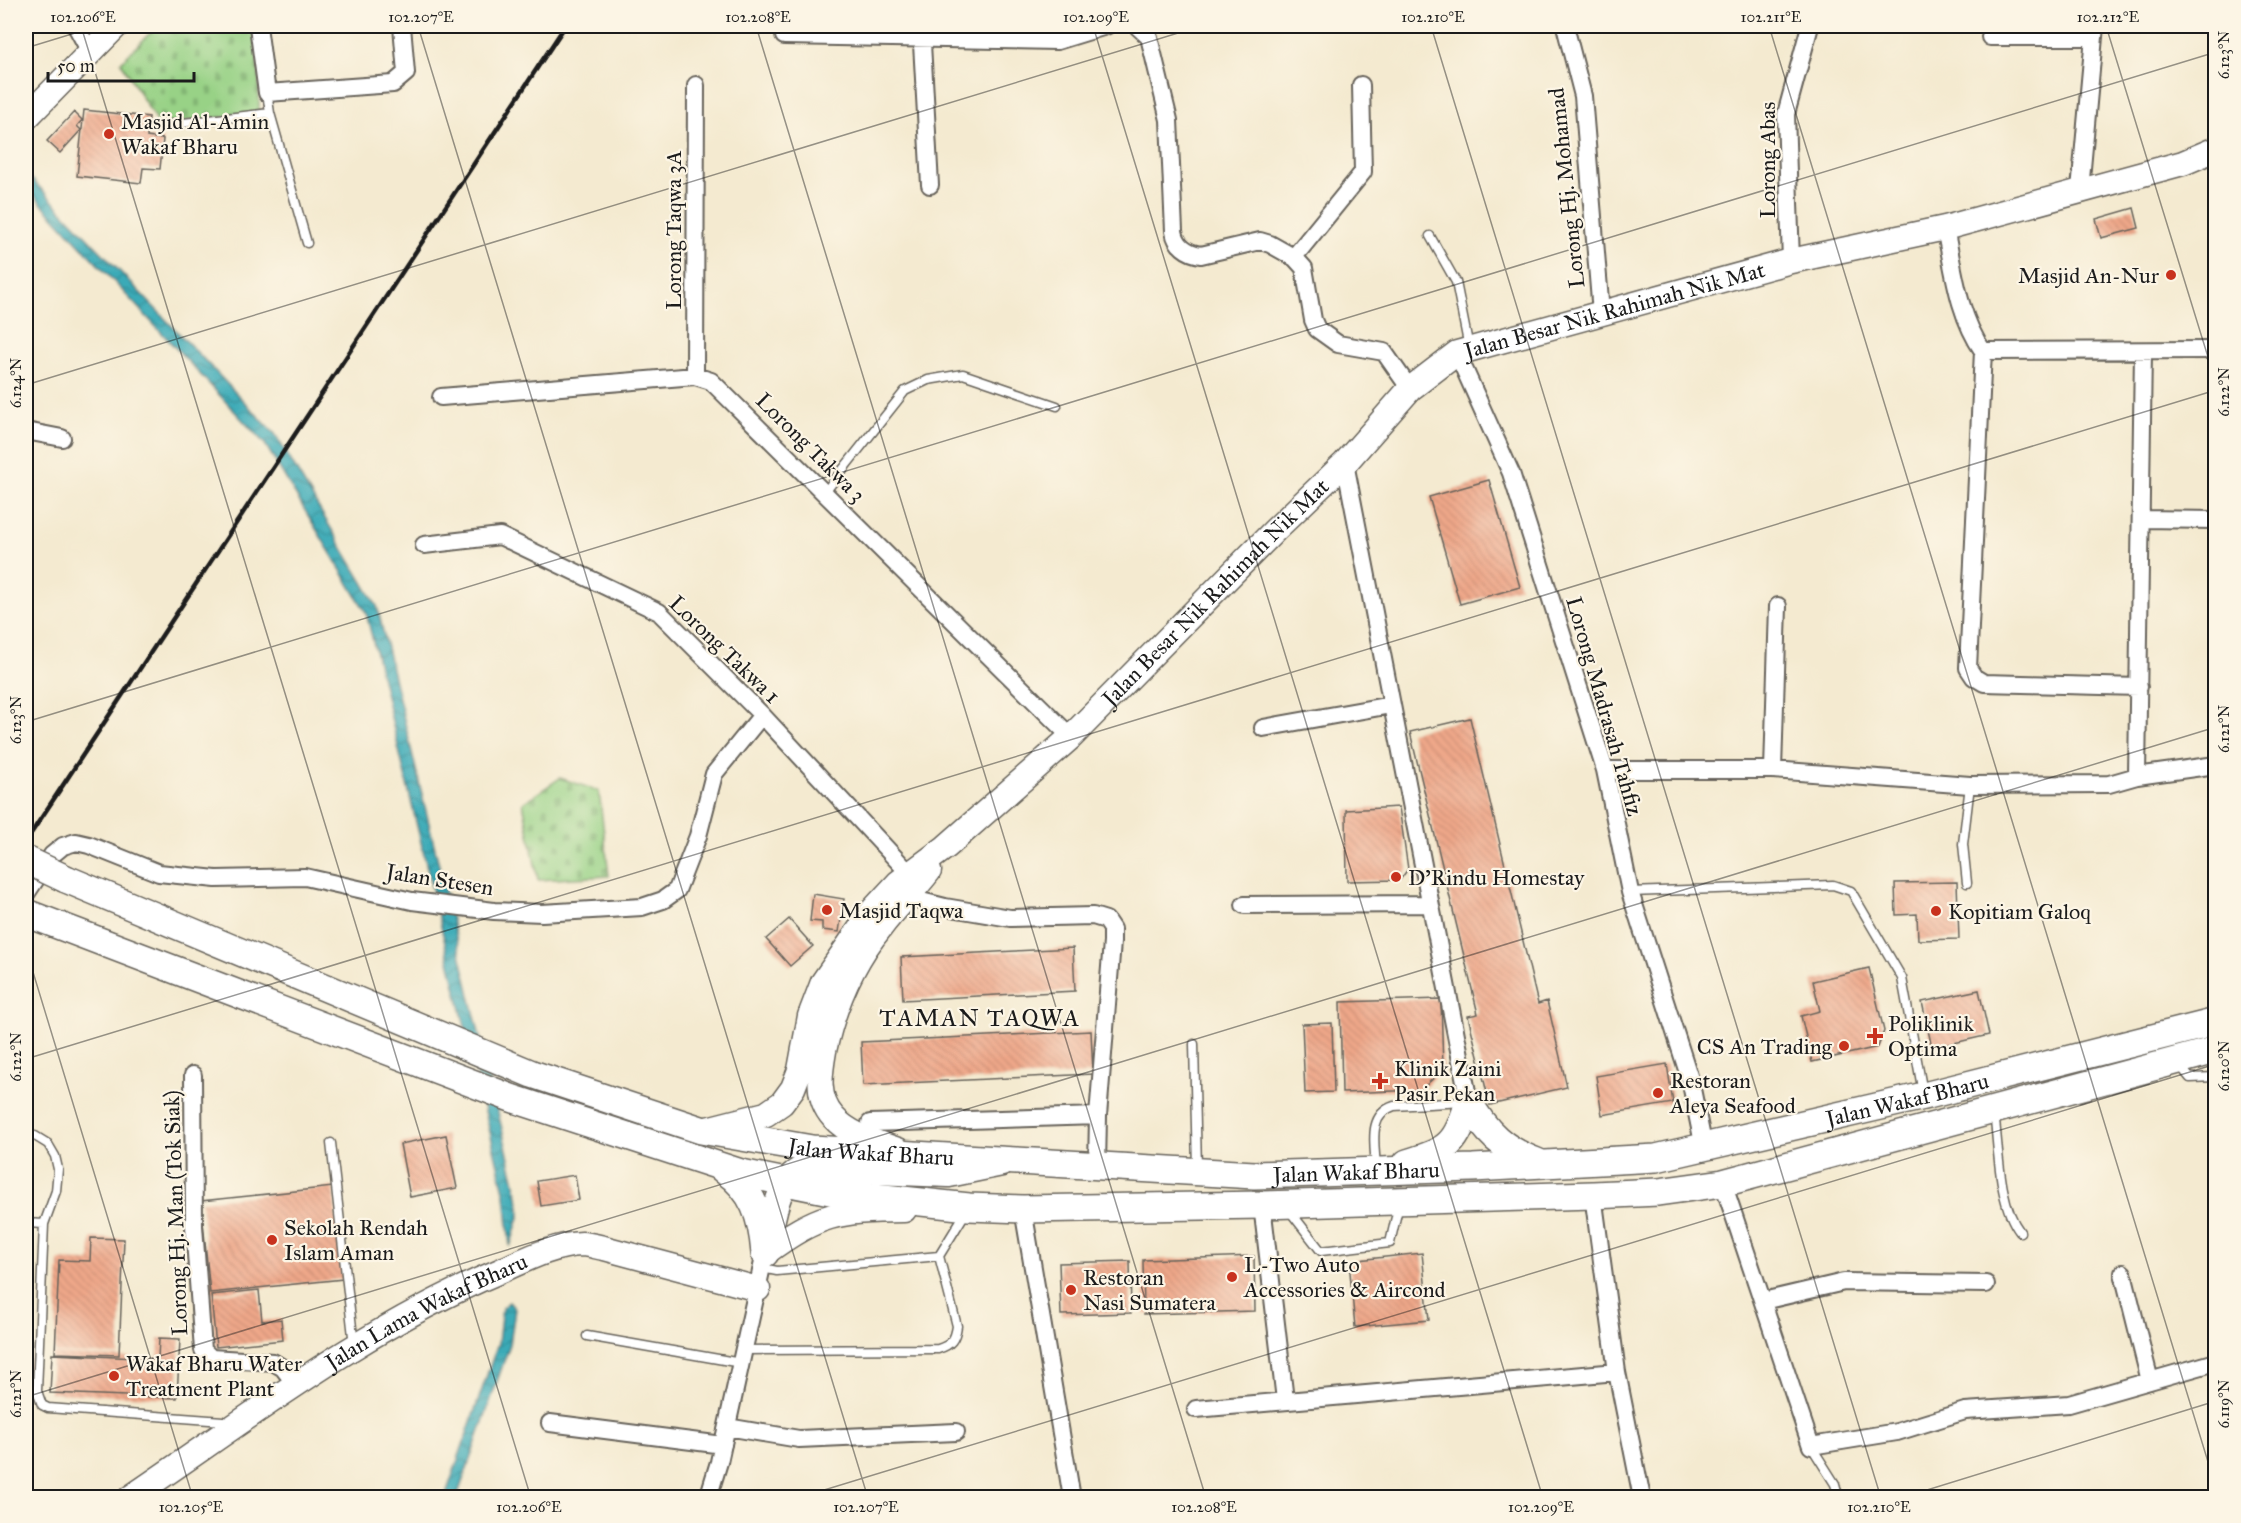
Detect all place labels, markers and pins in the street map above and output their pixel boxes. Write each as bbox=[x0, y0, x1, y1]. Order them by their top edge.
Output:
place label: Masjid Al-Amin Wakaf Bharu bbox=[121, 108, 269, 160]
marker: Masjid Al-Amin Wakaf Bharu bbox=[102, 127, 116, 141]
place label: Masjid An-Nur bbox=[2018, 262, 2160, 289]
marker: Masjid An-Nur bbox=[2164, 268, 2178, 282]
place label: D’Rindu Homestay bbox=[1408, 864, 1585, 891]
marker: D’Rindu Homestay bbox=[1389, 870, 1403, 884]
place label: Masjid Taqwa bbox=[839, 897, 964, 924]
place label: Kopitiam Galoq bbox=[1948, 898, 2091, 925]
marker: Masjid Taqwa bbox=[820, 903, 834, 917]
marker: Kopitiam Galoq bbox=[1929, 904, 1943, 918]
place label: Poliklinik Optima bbox=[1888, 1010, 1974, 1062]
marker: Poliklinik Optima bbox=[1866, 1027, 1884, 1045]
place label: CS An Trading bbox=[1697, 1033, 1833, 1060]
marker: CS An Trading bbox=[1837, 1039, 1851, 1053]
place label: Klinik Zaini Pasir Pekan bbox=[1394, 1055, 1502, 1107]
place label: Restoran Aleya Seafood bbox=[1669, 1067, 1796, 1119]
marker: Klinik Zaini Pasir Pekan bbox=[1371, 1072, 1389, 1090]
marker: Restoran Aleya Seafood bbox=[1651, 1086, 1665, 1100]
place label: Sekolah Rendah Islam Aman bbox=[284, 1214, 428, 1266]
marker: Sekolah Rendah Islam Aman bbox=[265, 1233, 279, 1247]
place label: L-Two Auto Accessories & Aircond bbox=[1243, 1251, 1446, 1303]
place label: Restoran Nasi Sumatera bbox=[1083, 1264, 1217, 1316]
marker: L-Two Auto Accessories & Aircond bbox=[1225, 1270, 1239, 1284]
marker: Restoran Nasi Sumatera bbox=[1064, 1283, 1078, 1297]
place label: Wakaf Bharu Water Treatment Plant bbox=[126, 1350, 303, 1402]
marker: Wakaf Bharu Water Treatment Plant bbox=[107, 1369, 121, 1383]

